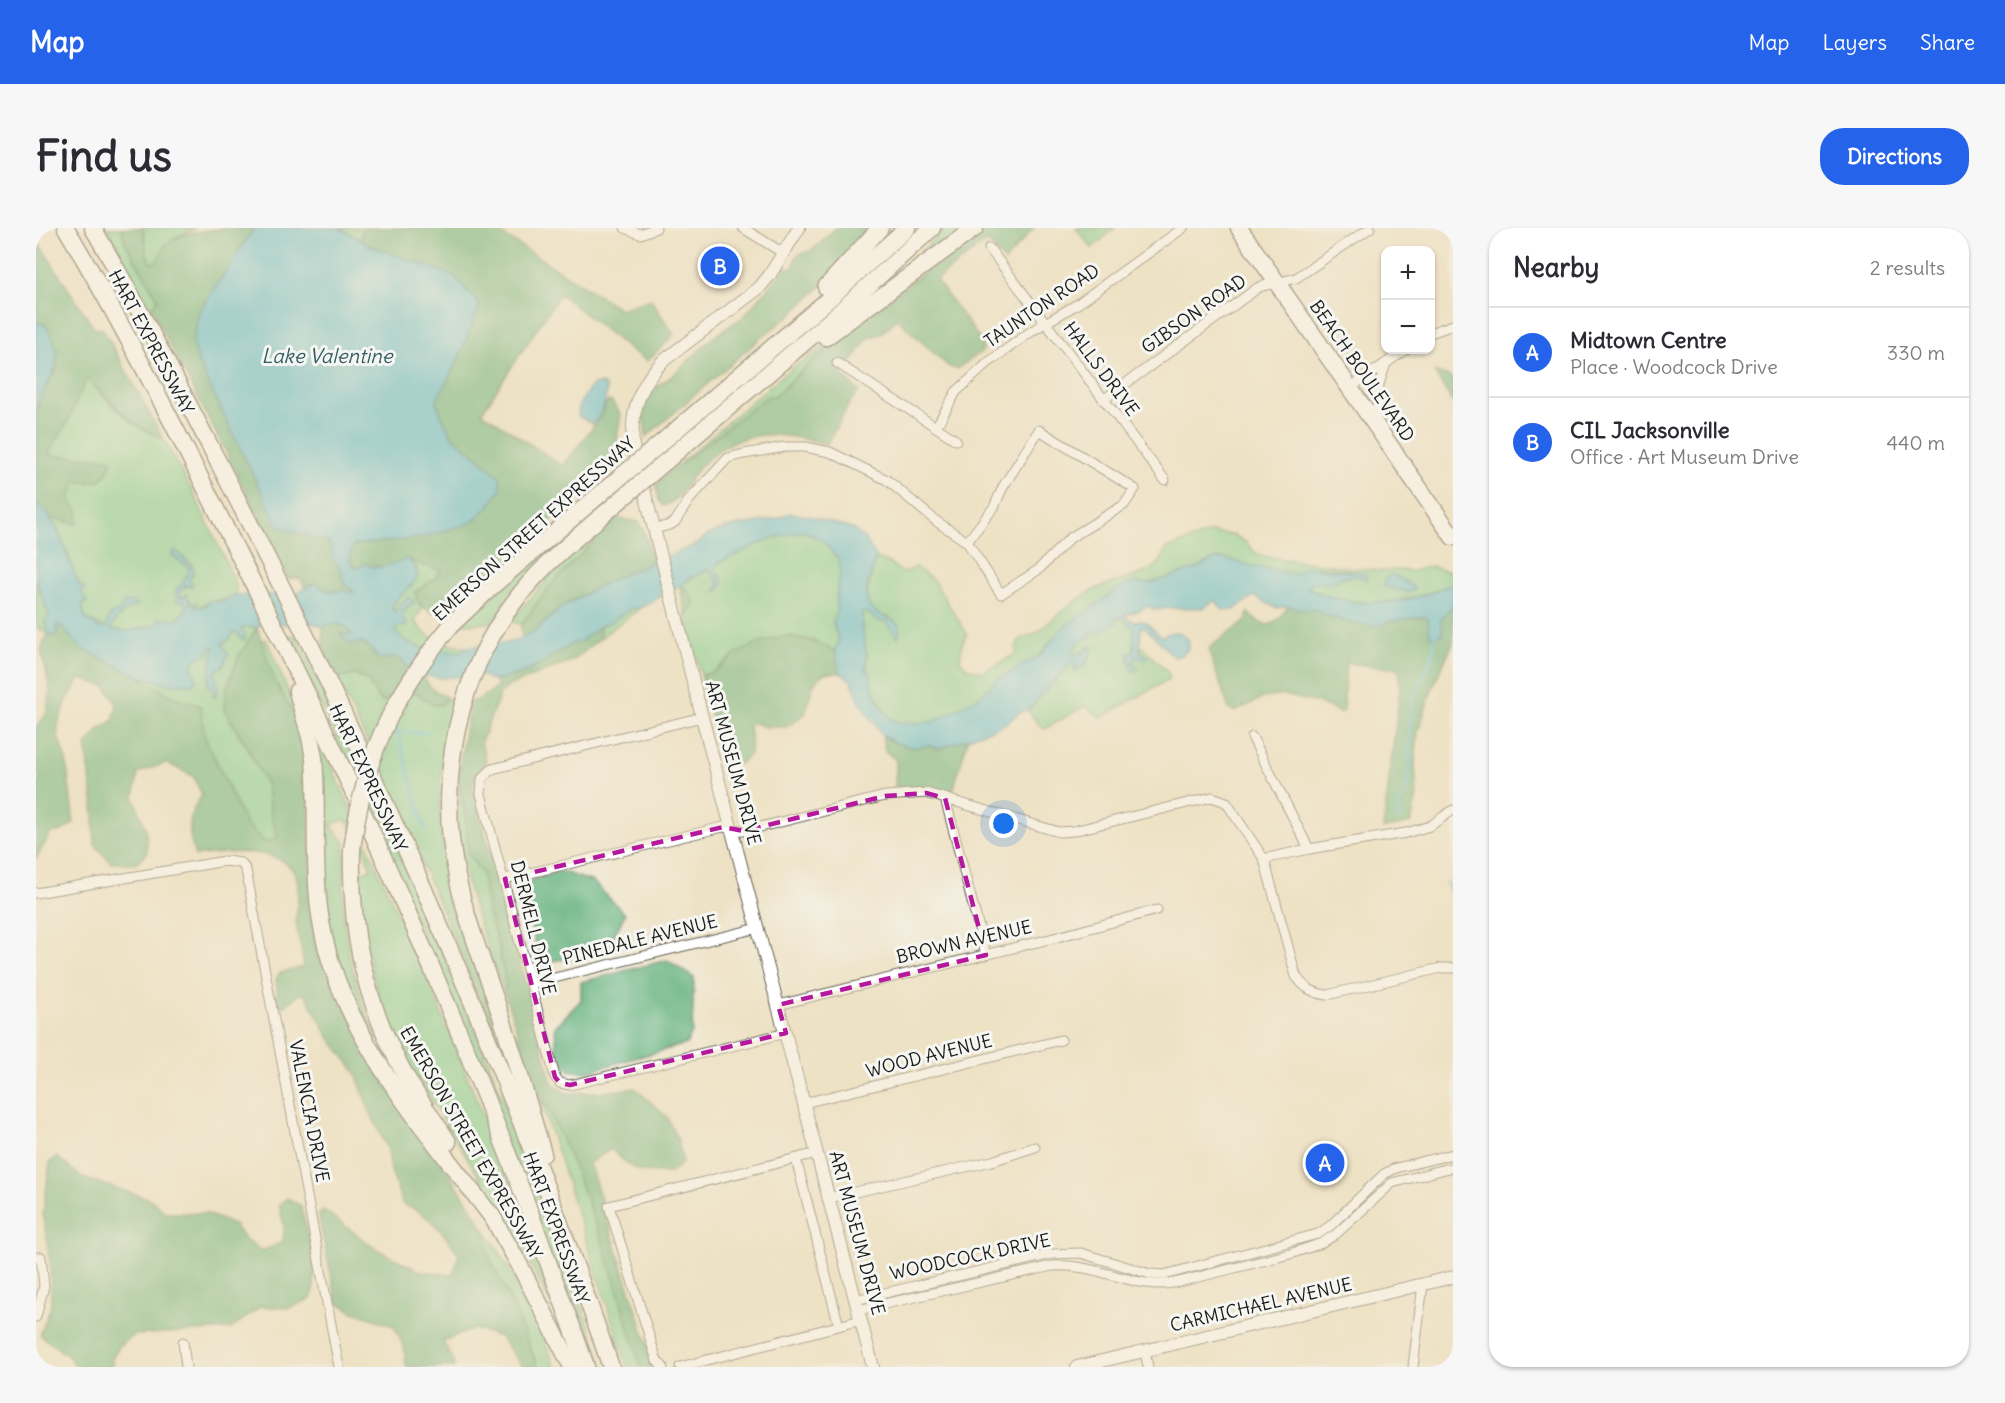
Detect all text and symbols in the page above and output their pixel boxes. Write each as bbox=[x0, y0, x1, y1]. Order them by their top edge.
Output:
text: Map bbox=[30, 24, 84, 60]
text: Map bbox=[1749, 29, 1789, 56]
text: Layers bbox=[1822, 29, 1887, 56]
text: Share bbox=[1920, 29, 1975, 56]
button: Directions bbox=[1820, 128, 1969, 185]
text: Find us bbox=[36, 130, 172, 182]
pin: B bbox=[700, 243, 740, 288]
map controls bbox=[1381, 246, 1435, 354]
button: + bbox=[1381, 246, 1435, 300]
text: Nearby bbox=[1513, 251, 1599, 284]
text: 2 results bbox=[1870, 255, 1945, 280]
street label: TAUNTON ROAD bbox=[980, 259, 1104, 353]
street label: HART EXPRESSWAY bbox=[104, 266, 199, 418]
street label: GIBSON ROAD bbox=[1137, 269, 1251, 358]
street label: BEACH BOULEVARD bbox=[1305, 295, 1420, 446]
button: − bbox=[1381, 300, 1435, 354]
street label: HALLS DRIVE bbox=[1058, 317, 1144, 420]
text: Midtown Centre bbox=[1570, 326, 1727, 354]
text: A bbox=[1526, 340, 1539, 365]
text: 330 m bbox=[1887, 340, 1945, 365]
water label: Lake Valentine bbox=[261, 343, 394, 368]
text: Place · Woodcock Drive bbox=[1570, 354, 1778, 379]
text: CIL Jacksonville bbox=[1570, 416, 1730, 444]
text: B bbox=[1526, 430, 1539, 455]
text: 440 m bbox=[1886, 430, 1945, 455]
street label: EMERSON STREET EXPRESSWAY bbox=[428, 431, 640, 626]
text: Office · Art Museum Drive bbox=[1570, 444, 1799, 469]
street label: ART MUSEUM DRIVE bbox=[701, 678, 766, 847]
street label: HART EXPRESSWAY bbox=[324, 700, 413, 855]
your location bbox=[989, 809, 1018, 838]
street label: DERMELL DRIVE bbox=[506, 858, 561, 997]
street label: PINEDALE AVENUE bbox=[560, 909, 720, 970]
street label: BROWN AVENUE bbox=[894, 915, 1034, 968]
street label: EMERSON STREET EXPRESSWAY bbox=[395, 1022, 548, 1263]
street label: WOOD AVENUE bbox=[863, 1029, 994, 1082]
street label: VALENCIA DRIVE bbox=[284, 1038, 335, 1184]
pin: A bbox=[1306, 1140, 1344, 1186]
street label: HART EXPRESSWAY bbox=[518, 1148, 595, 1307]
street label: ART MUSEUM DRIVE bbox=[825, 1148, 890, 1317]
street label: WOODCOCK DRIVE bbox=[888, 1228, 1052, 1285]
street label: CARMICHAEL AVENUE bbox=[1168, 1272, 1354, 1337]

